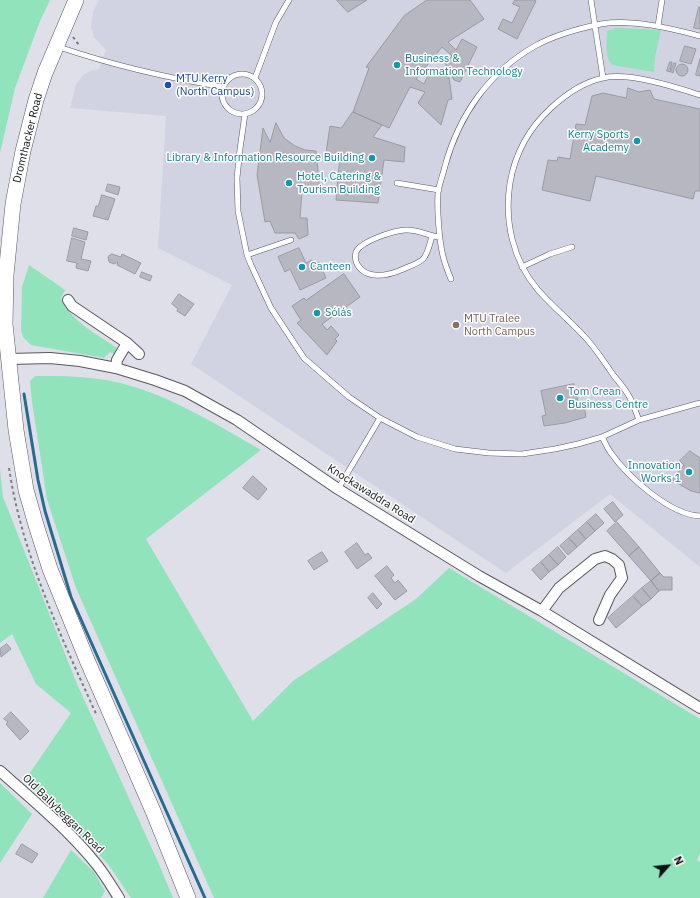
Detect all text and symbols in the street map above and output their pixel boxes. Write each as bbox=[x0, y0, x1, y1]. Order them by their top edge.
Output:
place label: Business & Information Technology bbox=[405, 52, 523, 78]
marker: Business & Information Technology bbox=[392, 60, 402, 70]
place label: MTU Kerry (North Campus) bbox=[176, 72, 254, 98]
marker: MTU Kerry (North Campus) bbox=[163, 80, 173, 90]
street label: Dromthacker Road bbox=[10, 92, 46, 184]
place label: Kerry Sports Academy bbox=[568, 128, 629, 154]
marker: Kerry Sports Academy bbox=[632, 136, 642, 146]
place label: Library & Information Resource Building bbox=[166, 151, 364, 165]
marker: Library & Information Resource Building bbox=[367, 153, 377, 163]
place label: Hotel, Catering & Tourism Building bbox=[297, 170, 381, 196]
marker: Hotel, Catering & Tourism Building bbox=[284, 178, 294, 188]
place label: Canteen bbox=[310, 260, 351, 274]
marker: Canteen bbox=[297, 262, 307, 272]
place label: Sólás bbox=[325, 306, 352, 320]
marker: Sólás bbox=[312, 308, 322, 318]
place label: MTU Tralee North Campus bbox=[464, 312, 535, 338]
marker: MTU Tralee North Campus bbox=[451, 320, 461, 330]
place label: Tom Crean Business Centre bbox=[568, 385, 648, 411]
marker: Tom Crean Business Centre bbox=[555, 393, 565, 403]
place label: Innovation Works 1 bbox=[628, 459, 681, 485]
street label: Knockawaddra Road bbox=[325, 462, 417, 526]
marker: Innovation Works 1 bbox=[684, 467, 694, 477]
street label: Old Ballybeggan Road bbox=[20, 772, 106, 856]
north arrow bbox=[648, 846, 688, 886]
text: N bbox=[671, 854, 687, 867]

